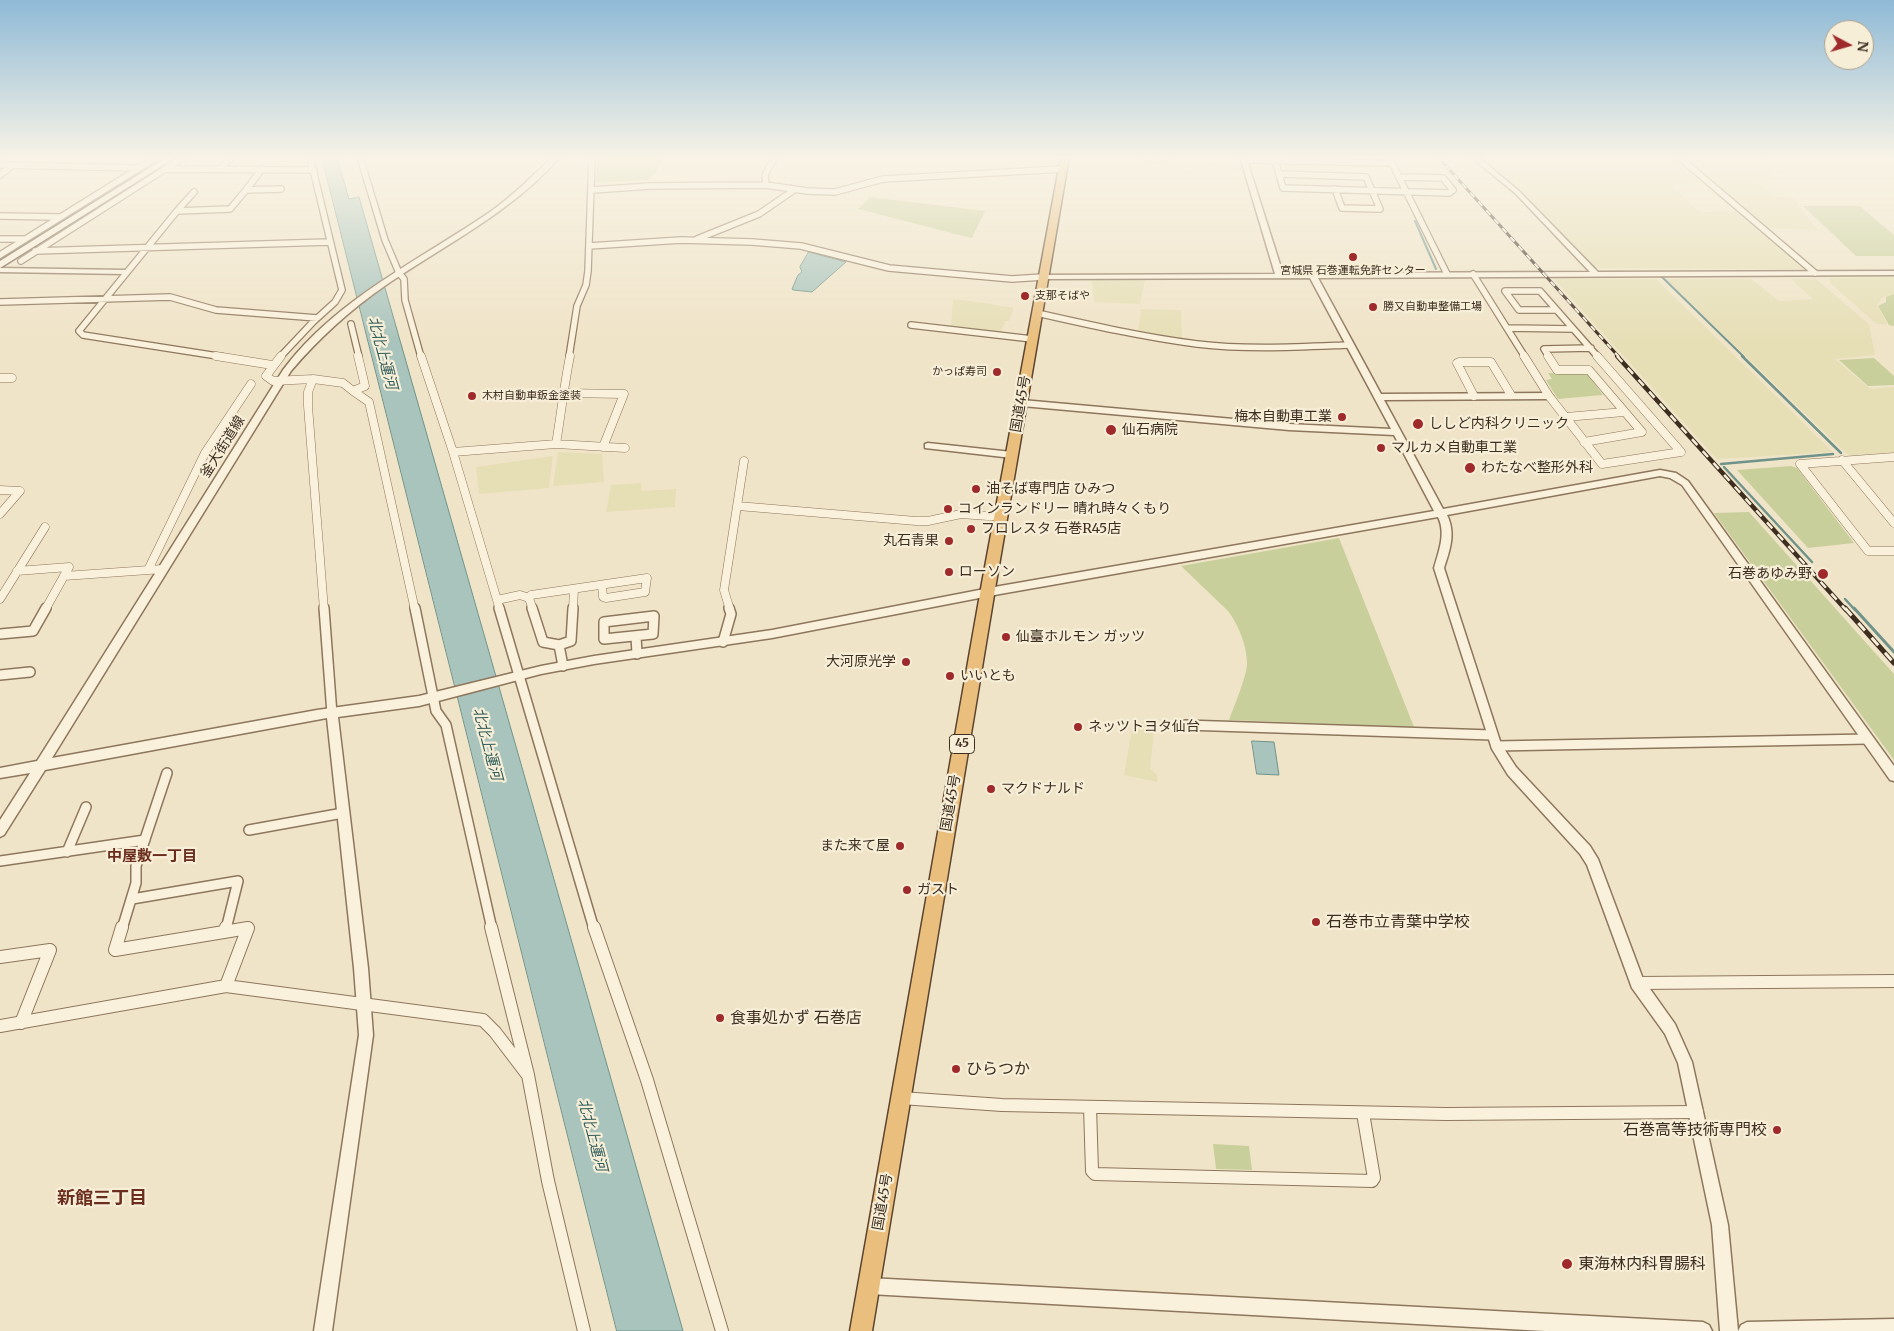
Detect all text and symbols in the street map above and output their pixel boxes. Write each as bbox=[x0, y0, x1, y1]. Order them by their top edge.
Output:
north arrow bbox=[1824, 20, 1874, 70]
text: N bbox=[1853, 40, 1872, 53]
marker: 宮城県 石巻運転免許センター bbox=[1347, 251, 1359, 263]
place label: 宮城県 石巻運転免許センター bbox=[1280, 264, 1426, 278]
place label: 支那そばや bbox=[1035, 289, 1090, 303]
marker: 支那そばや bbox=[1019, 290, 1031, 302]
place label: 勝又自動車整備工場 bbox=[1383, 300, 1482, 314]
marker: 勝又自動車整備工場 bbox=[1367, 301, 1379, 313]
water label: 北北上運河 bbox=[364, 314, 400, 392]
place label: かっぱ寿司 bbox=[932, 365, 987, 379]
marker: かっぱ寿司 bbox=[991, 366, 1003, 378]
street label: 国道45号 bbox=[1008, 374, 1034, 434]
place label: 木村自動車鈑金塗装 bbox=[482, 389, 581, 403]
marker: 木村自動車鈑金塗装 bbox=[466, 390, 478, 402]
place label: 梅本自動車工業 bbox=[1234, 409, 1332, 425]
marker: 梅本自動車工業 bbox=[1336, 411, 1348, 423]
street label: 釜大街道線 bbox=[197, 413, 249, 481]
place label: ししど内科クリニック bbox=[1429, 416, 1569, 432]
marker: ししど内科クリニック bbox=[1411, 417, 1425, 431]
place label: 仙石病院 bbox=[1122, 422, 1178, 438]
marker: 仙石病院 bbox=[1104, 423, 1118, 437]
place label: マルカメ自動車工業 bbox=[1391, 440, 1517, 456]
marker: マルカメ自動車工業 bbox=[1375, 442, 1387, 454]
place label: わたなべ整形外科 bbox=[1481, 460, 1593, 476]
marker: わたなべ整形外科 bbox=[1463, 461, 1477, 475]
place label: 油そば専門店 ひみつ bbox=[986, 481, 1115, 497]
marker: 油そば専門店 ひみつ bbox=[970, 483, 982, 495]
place label: コインランドリー 晴れ時々くもり bbox=[958, 501, 1171, 517]
marker: コインランドリー 晴れ時々くもり bbox=[942, 503, 954, 515]
place label: フロレスタ 石巻R45店 bbox=[981, 521, 1121, 537]
marker: フロレスタ 石巻R45店 bbox=[965, 523, 977, 535]
place label: 丸石青果 bbox=[883, 533, 939, 549]
marker: 丸石青果 bbox=[943, 535, 955, 547]
place label: ローソン bbox=[959, 564, 1015, 580]
marker: ローソン bbox=[943, 566, 955, 578]
place label: 石巻あゆみ野 bbox=[1728, 566, 1812, 582]
marker: 石巻あゆみ野 bbox=[1816, 567, 1830, 581]
place label: 仙臺ホルモン ガッツ bbox=[1016, 629, 1145, 645]
marker: 仙臺ホルモン ガッツ bbox=[1000, 631, 1012, 643]
place label: 大河原光学 bbox=[826, 654, 896, 670]
marker: 大河原光学 bbox=[900, 656, 912, 668]
place label: いいとも bbox=[960, 668, 1016, 684]
marker: いいとも bbox=[944, 670, 956, 682]
water label: 北北上運河 bbox=[469, 705, 505, 783]
place label: ネッツトヨタ仙台 bbox=[1088, 719, 1200, 735]
marker: ネッツトヨタ仙台 bbox=[1072, 721, 1084, 733]
road number: 45 bbox=[950, 734, 974, 754]
street label: 国道45号 bbox=[938, 773, 964, 833]
place label: マクドナルド bbox=[1001, 781, 1085, 797]
marker: マクドナルド bbox=[985, 783, 997, 795]
place label: また来て屋 bbox=[820, 838, 890, 854]
marker: また来て屋 bbox=[894, 840, 906, 852]
district label: 中屋敷一丁目 bbox=[107, 848, 197, 866]
place label: ガスト bbox=[917, 882, 959, 898]
marker: ガスト bbox=[901, 884, 913, 896]
place label: 石巻市立青葉中学校 bbox=[1326, 912, 1470, 932]
marker: 石巻市立青葉中学校 bbox=[1310, 916, 1322, 928]
place label: 食事処かず 石巻店 bbox=[730, 1008, 862, 1028]
marker: 食事処かず 石巻店 bbox=[714, 1012, 726, 1024]
place label: ひらつか bbox=[966, 1059, 1030, 1079]
marker: ひらつか bbox=[950, 1063, 962, 1075]
water label: 北北上運河 bbox=[574, 1096, 610, 1174]
place label: 石巻高等技術専門校 bbox=[1623, 1120, 1767, 1140]
marker: 石巻高等技術専門校 bbox=[1771, 1124, 1783, 1136]
street label: 国道45号 bbox=[870, 1172, 896, 1232]
district label: 新館三丁目 bbox=[57, 1188, 147, 1210]
place label: 東海林内科胃腸科 bbox=[1578, 1254, 1706, 1274]
marker: 東海林内科胃腸科 bbox=[1560, 1257, 1574, 1271]

